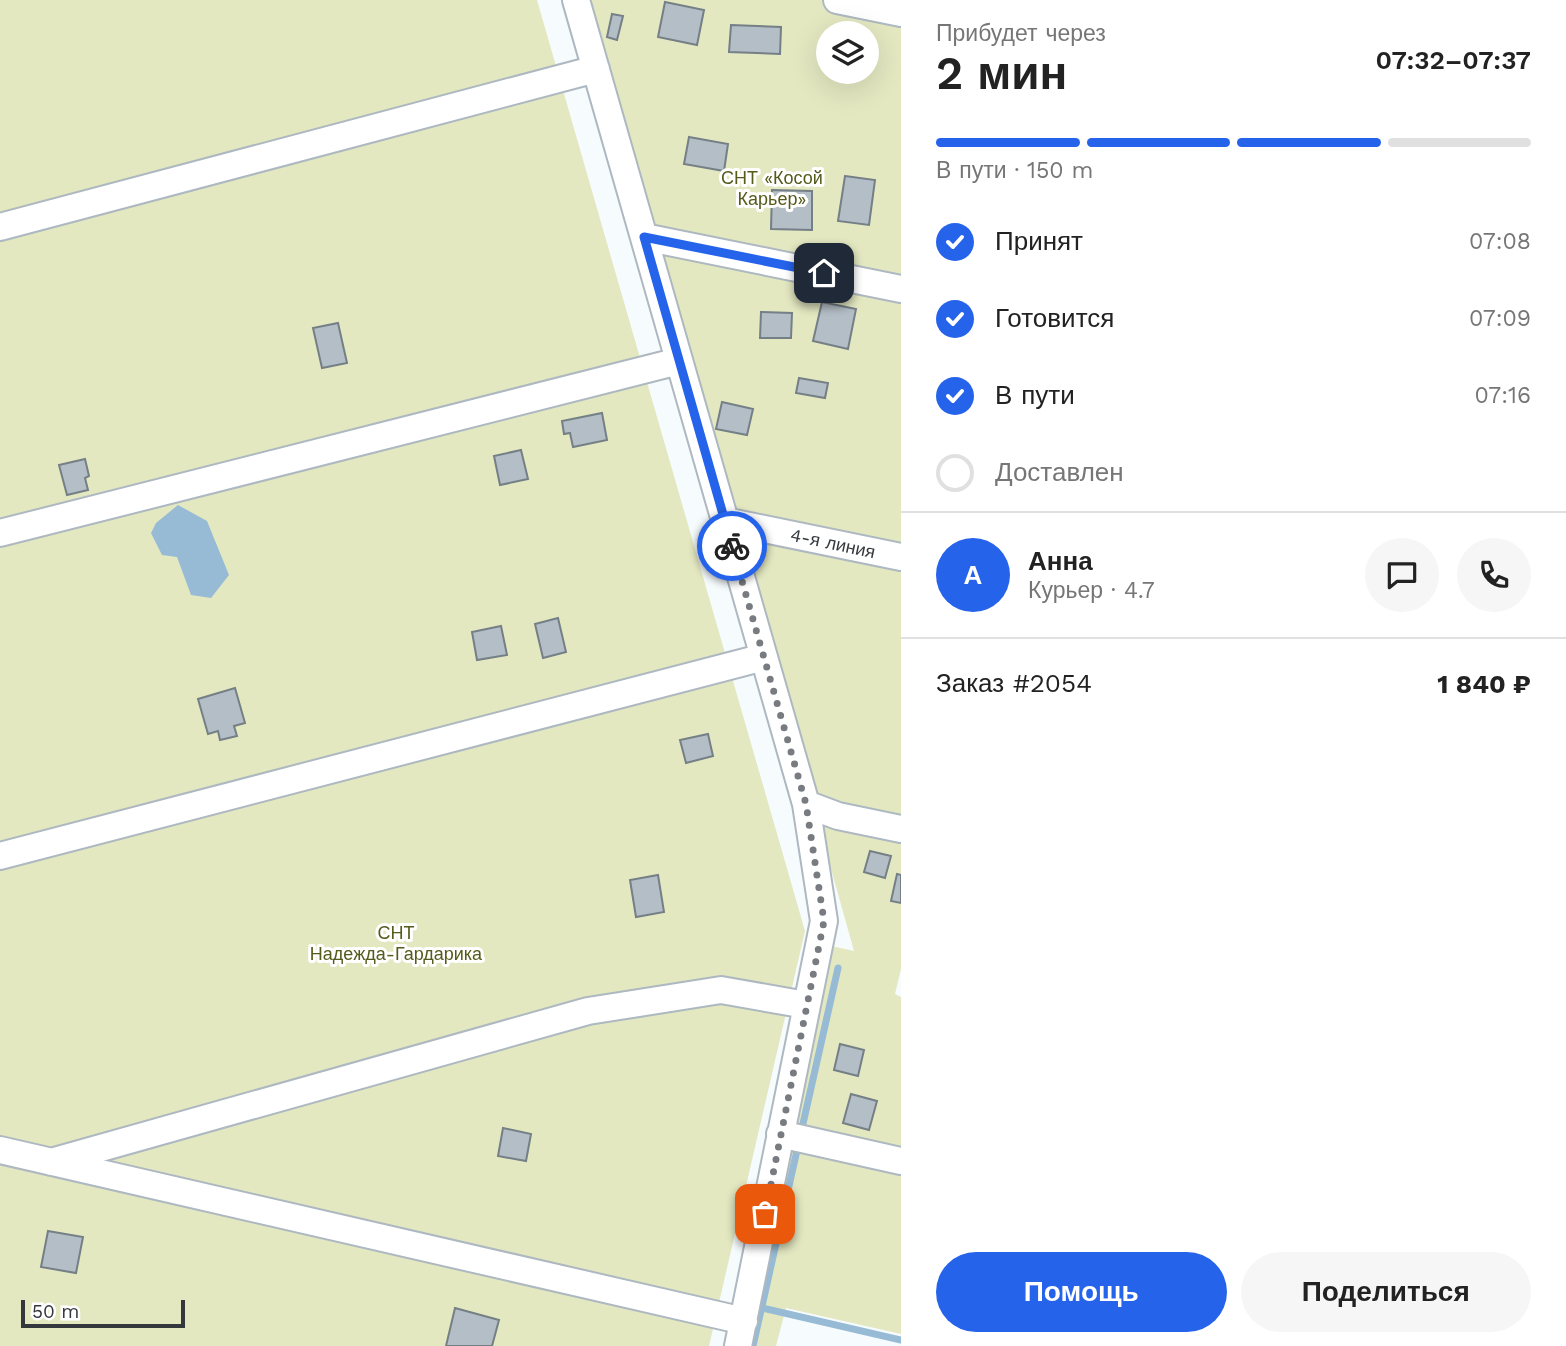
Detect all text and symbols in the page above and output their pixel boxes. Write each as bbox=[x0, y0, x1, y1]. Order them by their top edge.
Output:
text: Прибудет через bbox=[936, 20, 1106, 47]
map controls bbox=[816, 21, 879, 84]
button: layers bbox=[816, 21, 879, 84]
text: 07:32–07:37 bbox=[1376, 45, 1531, 75]
text: 2 мин bbox=[936, 46, 1067, 100]
text: В пути · 150 m bbox=[936, 157, 1093, 184]
park label: СНТ «Косой Карьер» bbox=[721, 167, 823, 209]
icon: check bbox=[936, 223, 974, 261]
text: Принят bbox=[995, 226, 1083, 256]
text: 07:08 bbox=[1469, 228, 1531, 255]
pin bbox=[794, 243, 854, 303]
icon: home bbox=[805, 254, 843, 292]
icon: check bbox=[936, 300, 974, 338]
text: Готовится bbox=[995, 303, 1114, 333]
text: 07:09 bbox=[1469, 305, 1531, 332]
icon: check bbox=[936, 377, 974, 415]
text: В пути bbox=[995, 380, 1075, 410]
text: 07:16 bbox=[1474, 382, 1531, 409]
text: Доставлен bbox=[995, 457, 1124, 487]
courier bbox=[697, 511, 767, 581]
street label: 4-я линия bbox=[789, 524, 877, 562]
icon: bike bbox=[713, 527, 751, 565]
button: chat bbox=[1365, 538, 1439, 612]
button: phone bbox=[1457, 538, 1531, 612]
text: Анна bbox=[1028, 546, 1093, 576]
text: А bbox=[964, 560, 982, 590]
text: Курьер · 4.7 bbox=[1028, 577, 1155, 604]
text: Заказ #2054 bbox=[936, 668, 1092, 698]
text: 1 840 ₽ bbox=[1437, 669, 1531, 699]
park label: СНТ Надежда-Гардарика bbox=[310, 922, 483, 964]
pin bbox=[735, 1184, 795, 1244]
icon: bag bbox=[746, 1195, 784, 1233]
button: Помощь bbox=[936, 1252, 1227, 1332]
button: Поделиться bbox=[1241, 1252, 1531, 1332]
scale bar bbox=[21, 1297, 186, 1329]
text: 50 m bbox=[32, 1300, 79, 1323]

